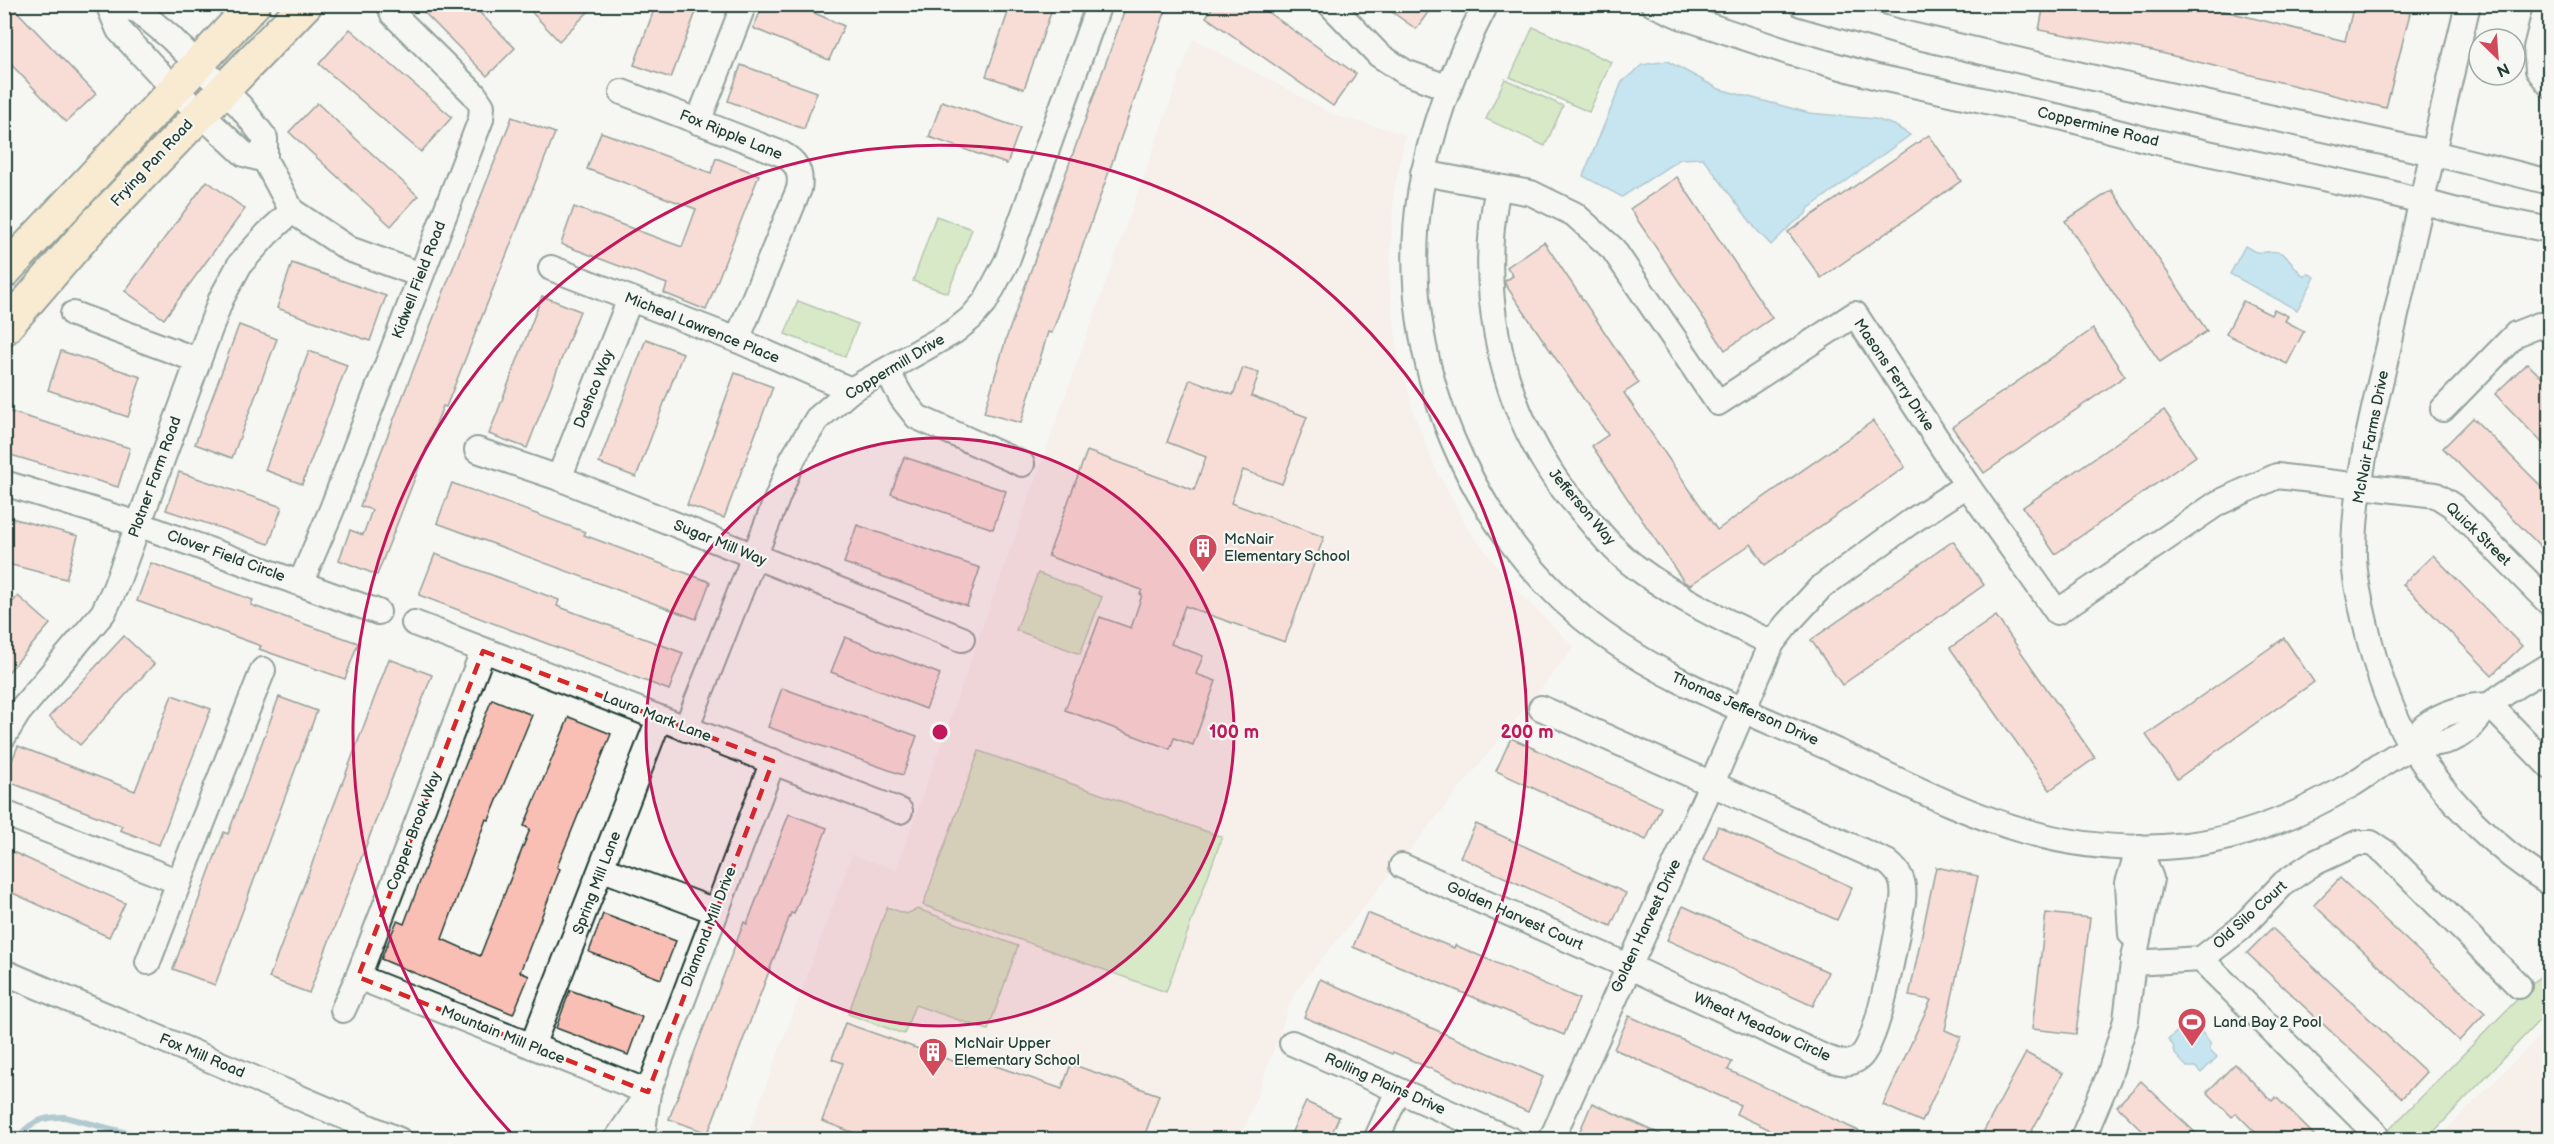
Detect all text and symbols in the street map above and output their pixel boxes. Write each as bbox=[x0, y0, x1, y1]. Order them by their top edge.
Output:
north arrow bbox=[2467, 27, 2527, 87]
text: N bbox=[2493, 58, 2512, 80]
street label: Coppermine Road bbox=[2035, 103, 2161, 151]
street label: Fox Ripple Lane bbox=[677, 106, 785, 164]
street label: Frying Pan Road bbox=[107, 115, 197, 211]
street label: Kidwell Field Road bbox=[388, 219, 450, 341]
street label: Micheal Lawrence Place bbox=[622, 288, 782, 368]
street label: Masons Ferry Drive bbox=[1849, 315, 1939, 435]
street label: Coppermill Drive bbox=[842, 330, 948, 404]
street label: Dashco Way bbox=[570, 347, 618, 431]
street label: McNair Farms Drive bbox=[2349, 369, 2393, 505]
street label: Plotner Farm Road bbox=[124, 414, 186, 540]
street label: Jefferson Way bbox=[1544, 465, 1620, 549]
street label: Quick Street bbox=[2441, 498, 2515, 570]
street label: Sugar Mill Way bbox=[671, 516, 770, 570]
street label: Clover Field Circle bbox=[164, 526, 288, 586]
place label: McNair Elementary School bbox=[1224, 530, 1350, 566]
building icon: McNair Elementary School bbox=[1187, 532, 1219, 574]
street label: Thomas Jefferson Drive bbox=[1668, 668, 1822, 750]
street label: Laura Mark Lane bbox=[600, 688, 714, 747]
centre of rings bbox=[930, 722, 950, 742]
text: 100 m bbox=[1209, 722, 1259, 743]
text: 200 m bbox=[1500, 722, 1554, 743]
street label: Copper Brook Way bbox=[383, 768, 446, 893]
street label: Spring Mill Lane bbox=[569, 829, 625, 937]
street label: Golden Harvest Drive bbox=[1607, 856, 1685, 996]
street label: Diamond Mill Drive bbox=[677, 864, 741, 990]
street label: Golden Harvest Court bbox=[1444, 877, 1587, 955]
street label: Old Silo Court bbox=[2209, 877, 2291, 953]
street label: Wheat Meadow Circle bbox=[1690, 988, 1834, 1066]
street label: Mountain Mill Place bbox=[438, 1001, 568, 1069]
sports icon: Land Bay 2 Pool bbox=[2176, 1006, 2208, 1048]
place label: Land Bay 2 Pool bbox=[2213, 1013, 2322, 1032]
street label: Fox Mill Road bbox=[156, 1029, 248, 1083]
place label: McNair Upper Elementary School bbox=[954, 1034, 1080, 1070]
building icon: McNair Upper Elementary School bbox=[917, 1036, 949, 1078]
street label: Rolling Plains Drive bbox=[1322, 1049, 1449, 1119]

